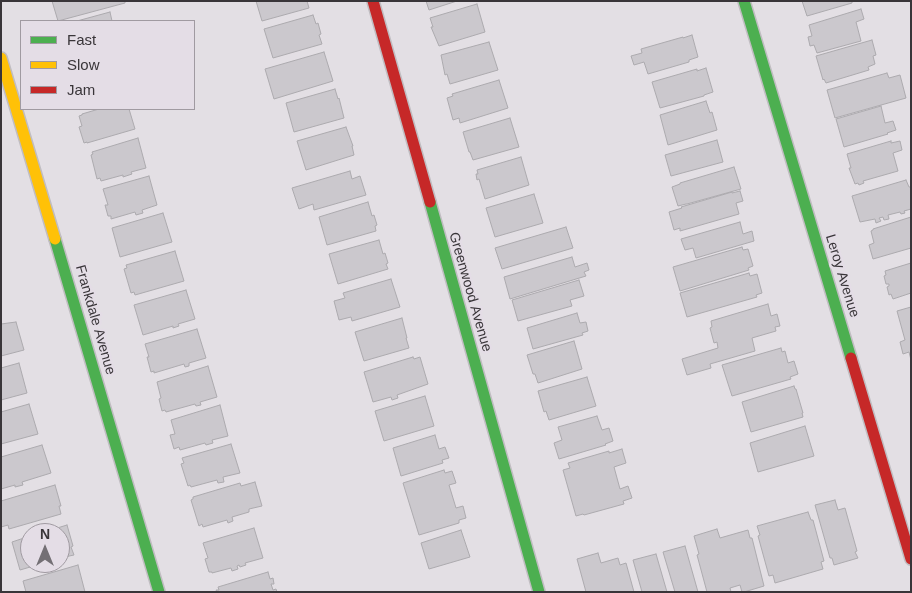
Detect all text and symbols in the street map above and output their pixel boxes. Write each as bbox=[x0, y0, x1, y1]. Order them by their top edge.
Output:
legend bbox=[20, 20, 195, 110]
text: Fast bbox=[67, 31, 96, 48]
text: Slow bbox=[67, 56, 100, 73]
text: Jam bbox=[67, 81, 95, 98]
street label: Greenwood Avenue bbox=[445, 230, 495, 354]
street label: Leroy Avenue bbox=[821, 232, 863, 320]
street label: Frankdale Avenue bbox=[71, 263, 119, 377]
north arrow bbox=[20, 523, 70, 573]
text: N bbox=[40, 526, 50, 542]

